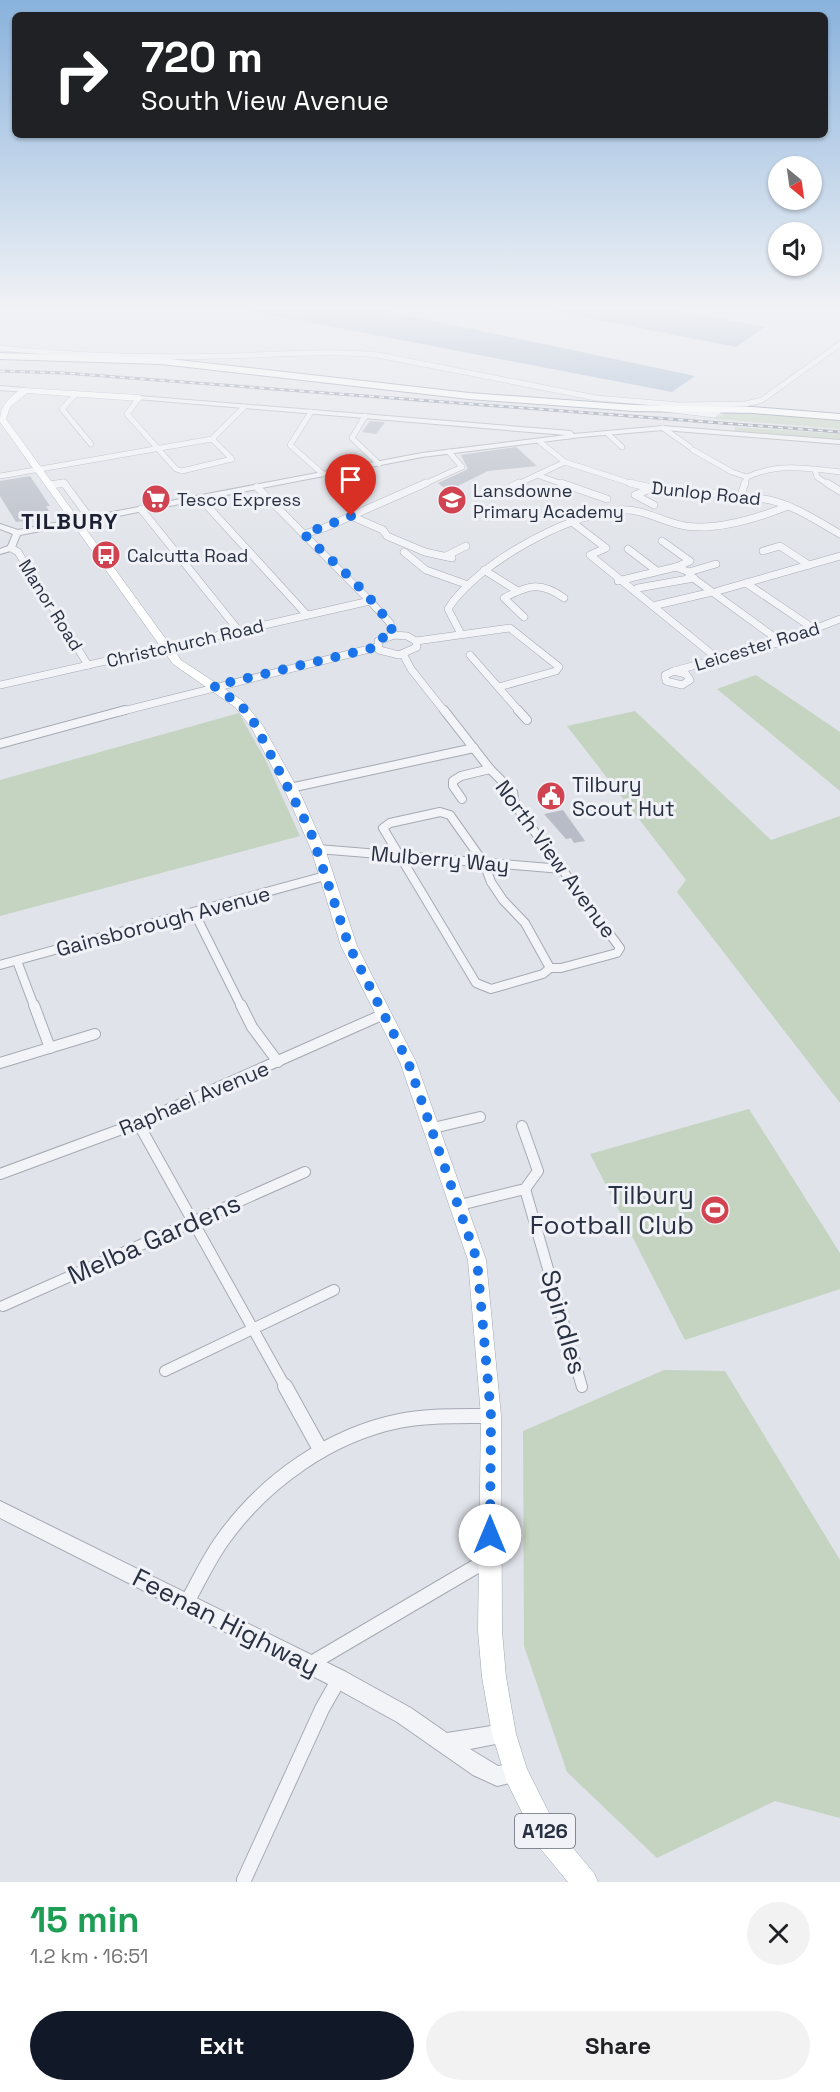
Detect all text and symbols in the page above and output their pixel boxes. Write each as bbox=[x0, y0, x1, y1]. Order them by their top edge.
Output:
text: 720 m bbox=[141, 31, 263, 84]
icon: right bbox=[42, 36, 120, 114]
text: South View Avenue bbox=[141, 83, 389, 118]
north arrow bbox=[768, 156, 822, 210]
map controls bbox=[768, 156, 822, 276]
button: sound bbox=[768, 222, 822, 276]
pin bbox=[325, 454, 376, 516]
icon: arrive bbox=[334, 463, 367, 496]
street label: Dunlop Road bbox=[650, 476, 762, 510]
place label: Lansdowne Primary Academy bbox=[473, 479, 624, 523]
supermarket icon: Tesco Express bbox=[140, 483, 172, 515]
school or university icon: Lansdowne Primary Academy bbox=[436, 484, 468, 516]
place label: Tesco Express bbox=[177, 488, 301, 511]
district label: TILBURY bbox=[21, 507, 119, 535]
bus stop icon: Calcutta Road bbox=[90, 539, 122, 571]
place label: Calcutta Road bbox=[127, 544, 248, 567]
street label: Manor Road bbox=[14, 555, 88, 655]
street label: Christchurch Road bbox=[104, 614, 266, 672]
street label: Leicester Road bbox=[692, 616, 822, 676]
place label: Tilbury Scout Hut bbox=[572, 771, 675, 822]
street label: North View Avenue bbox=[490, 775, 622, 943]
public building icon: Tilbury Scout Hut bbox=[535, 780, 567, 812]
street label: Mulberry Way bbox=[370, 839, 510, 879]
street label: Gainsborough Avenue bbox=[53, 879, 273, 963]
street label: Raphael Avenue bbox=[115, 1054, 273, 1142]
place label: Tilbury Football Club bbox=[530, 1178, 694, 1242]
street label: Melba Gardens bbox=[62, 1186, 246, 1292]
sports icon: Tilbury Football Club bbox=[699, 1194, 731, 1226]
street label: Spindles bbox=[533, 1266, 595, 1378]
position arrow bbox=[458, 1503, 522, 1567]
street label: Feenan Highway bbox=[127, 1560, 325, 1684]
road number: A126 bbox=[515, 1814, 575, 1848]
text: 15 min bbox=[30, 1897, 140, 1943]
button: close bbox=[747, 1902, 810, 1965]
text: 1.2 km · 16:51 bbox=[30, 1943, 148, 1969]
button: Exit bbox=[30, 2011, 414, 2080]
button: Share bbox=[426, 2011, 810, 2080]

